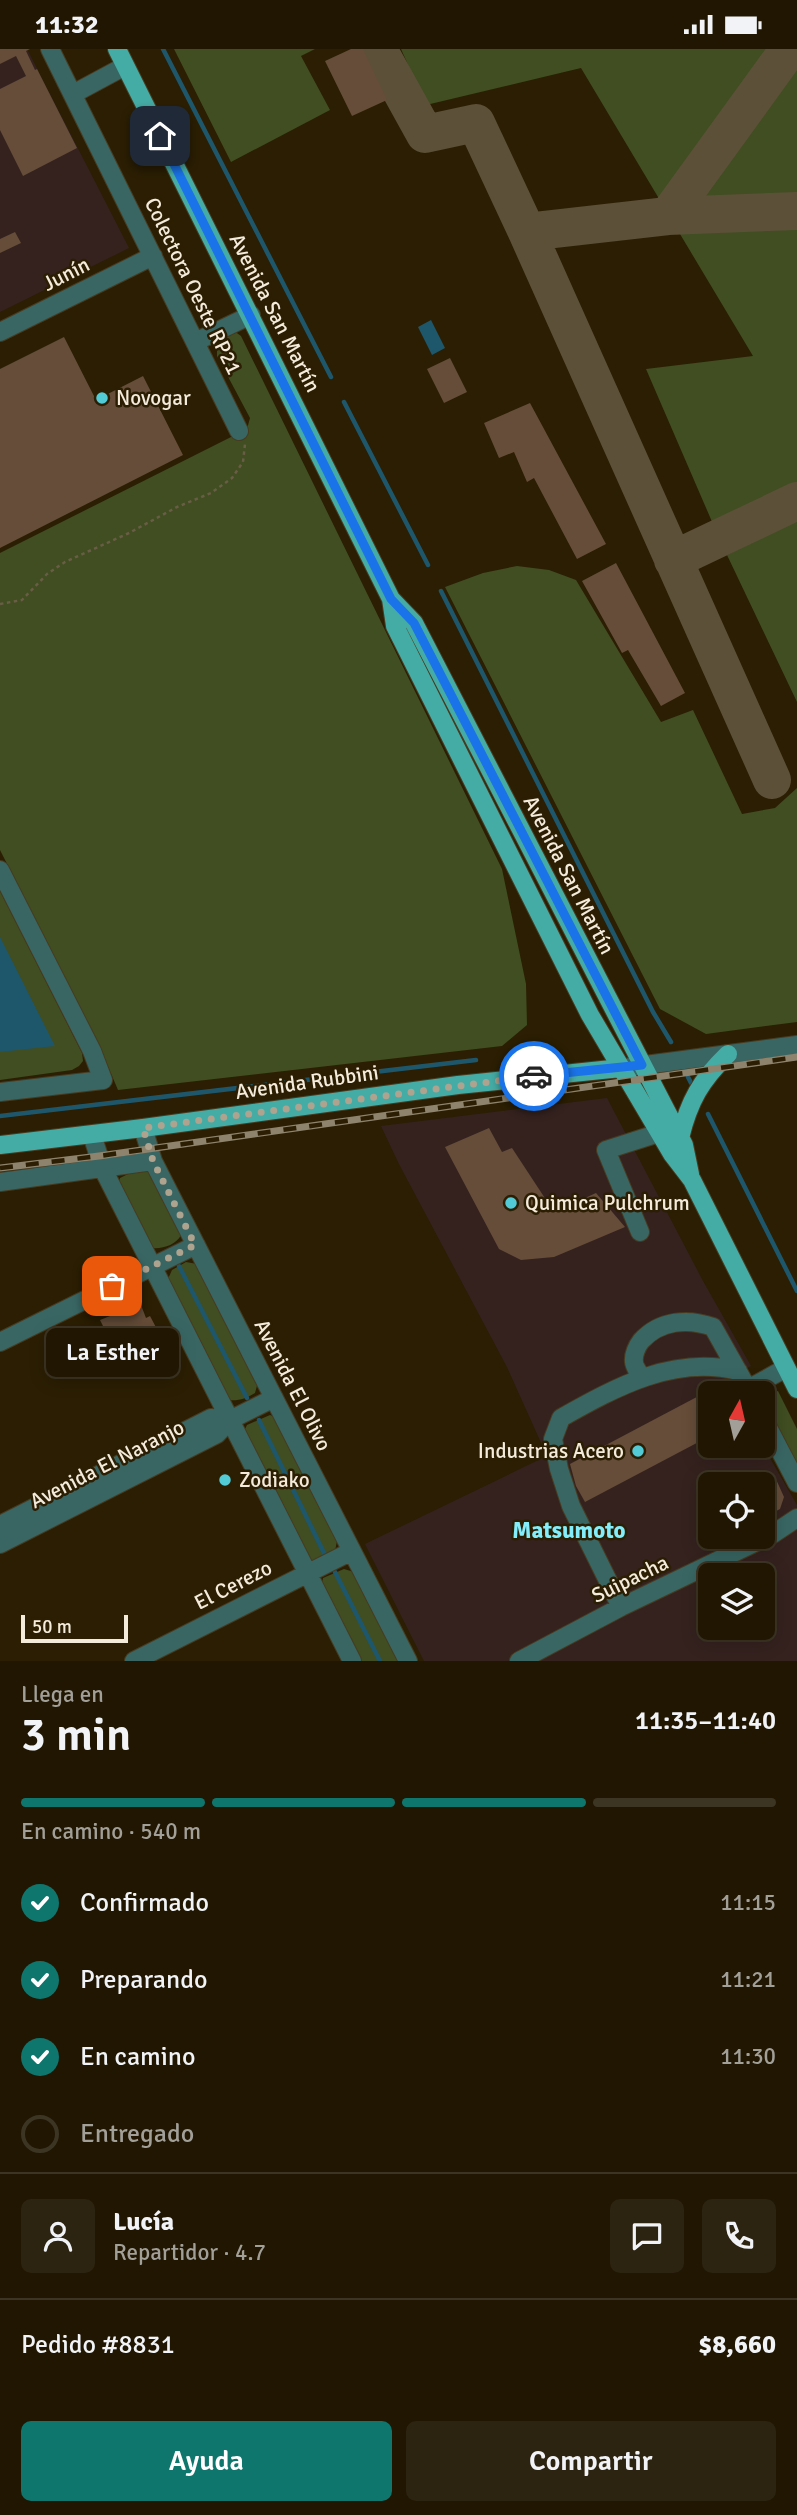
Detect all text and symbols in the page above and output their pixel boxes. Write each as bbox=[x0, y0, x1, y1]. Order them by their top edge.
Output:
text: 11:32 bbox=[35, 9, 99, 41]
pin bbox=[130, 106, 190, 166]
icon: home bbox=[141, 117, 179, 155]
street label: Colectora Oeste RP21 bbox=[139, 193, 247, 379]
street label: Avenida San Martín bbox=[224, 229, 326, 397]
street label: Junín bbox=[38, 251, 94, 297]
place label: Novogar bbox=[116, 385, 191, 411]
marker: Novogar bbox=[94, 390, 110, 406]
street label: Avenida San Martín bbox=[518, 791, 620, 959]
courier bbox=[499, 1041, 569, 1111]
icon: car bbox=[515, 1057, 553, 1095]
street label: Avenida Rubbini bbox=[234, 1059, 380, 1105]
place label: Quimica Pulchrum bbox=[525, 1190, 690, 1216]
marker: Quimica Pulchrum bbox=[503, 1195, 519, 1211]
pin bbox=[82, 1256, 142, 1316]
icon: bag bbox=[93, 1267, 131, 1305]
street label: Avenida El Olivo bbox=[249, 1315, 337, 1455]
callout: La Esther bbox=[46, 1328, 178, 1377]
text: La Esther bbox=[66, 1338, 159, 1367]
north arrow bbox=[698, 1381, 775, 1458]
map controls bbox=[698, 1381, 775, 1640]
street label: Avenida El Naranjo bbox=[25, 1414, 189, 1514]
place label: Industrias Acero bbox=[478, 1438, 624, 1464]
marker: Industrias Acero bbox=[630, 1443, 646, 1459]
place label: Zodiako bbox=[239, 1467, 310, 1493]
marker: Zodiako bbox=[217, 1472, 233, 1488]
button: locate bbox=[698, 1472, 775, 1549]
district label: Matsumoto bbox=[512, 1516, 626, 1545]
street label: Suipacha bbox=[587, 1549, 673, 1609]
street label: El Cerezo bbox=[190, 1554, 276, 1616]
button: layers bbox=[698, 1563, 775, 1640]
scale bar bbox=[21, 1612, 128, 1644]
text: 50 m bbox=[32, 1615, 72, 1639]
text: Llega en bbox=[21, 1680, 104, 1709]
text: 11:35–11:40 bbox=[635, 1705, 776, 1737]
text: 3 min bbox=[21, 1707, 131, 1763]
text: En camino · 540 m bbox=[21, 1817, 201, 1846]
icon: check bbox=[21, 1884, 59, 1922]
text: Confirmado bbox=[80, 1887, 209, 1919]
text: 11:15 bbox=[720, 1888, 776, 1917]
icon: check bbox=[21, 1961, 59, 1999]
text: Preparando bbox=[80, 1964, 207, 1996]
text: 11:21 bbox=[720, 1965, 776, 1994]
icon: check bbox=[21, 2038, 59, 2076]
text: En camino bbox=[80, 2041, 196, 2073]
text: 11:30 bbox=[720, 2042, 776, 2071]
text: Entregado bbox=[80, 2118, 194, 2150]
button: person bbox=[21, 2199, 95, 2273]
button: chat bbox=[610, 2199, 684, 2273]
button: phone bbox=[702, 2199, 776, 2273]
text: Lucía bbox=[113, 2206, 174, 2238]
text: Repartidor · 4.7 bbox=[113, 2238, 266, 2267]
text: Pedido #8831 bbox=[21, 2329, 175, 2361]
text: $8,660 bbox=[698, 2329, 776, 2361]
button: Ayuda bbox=[21, 2421, 392, 2501]
button: Compartir bbox=[406, 2421, 776, 2501]

